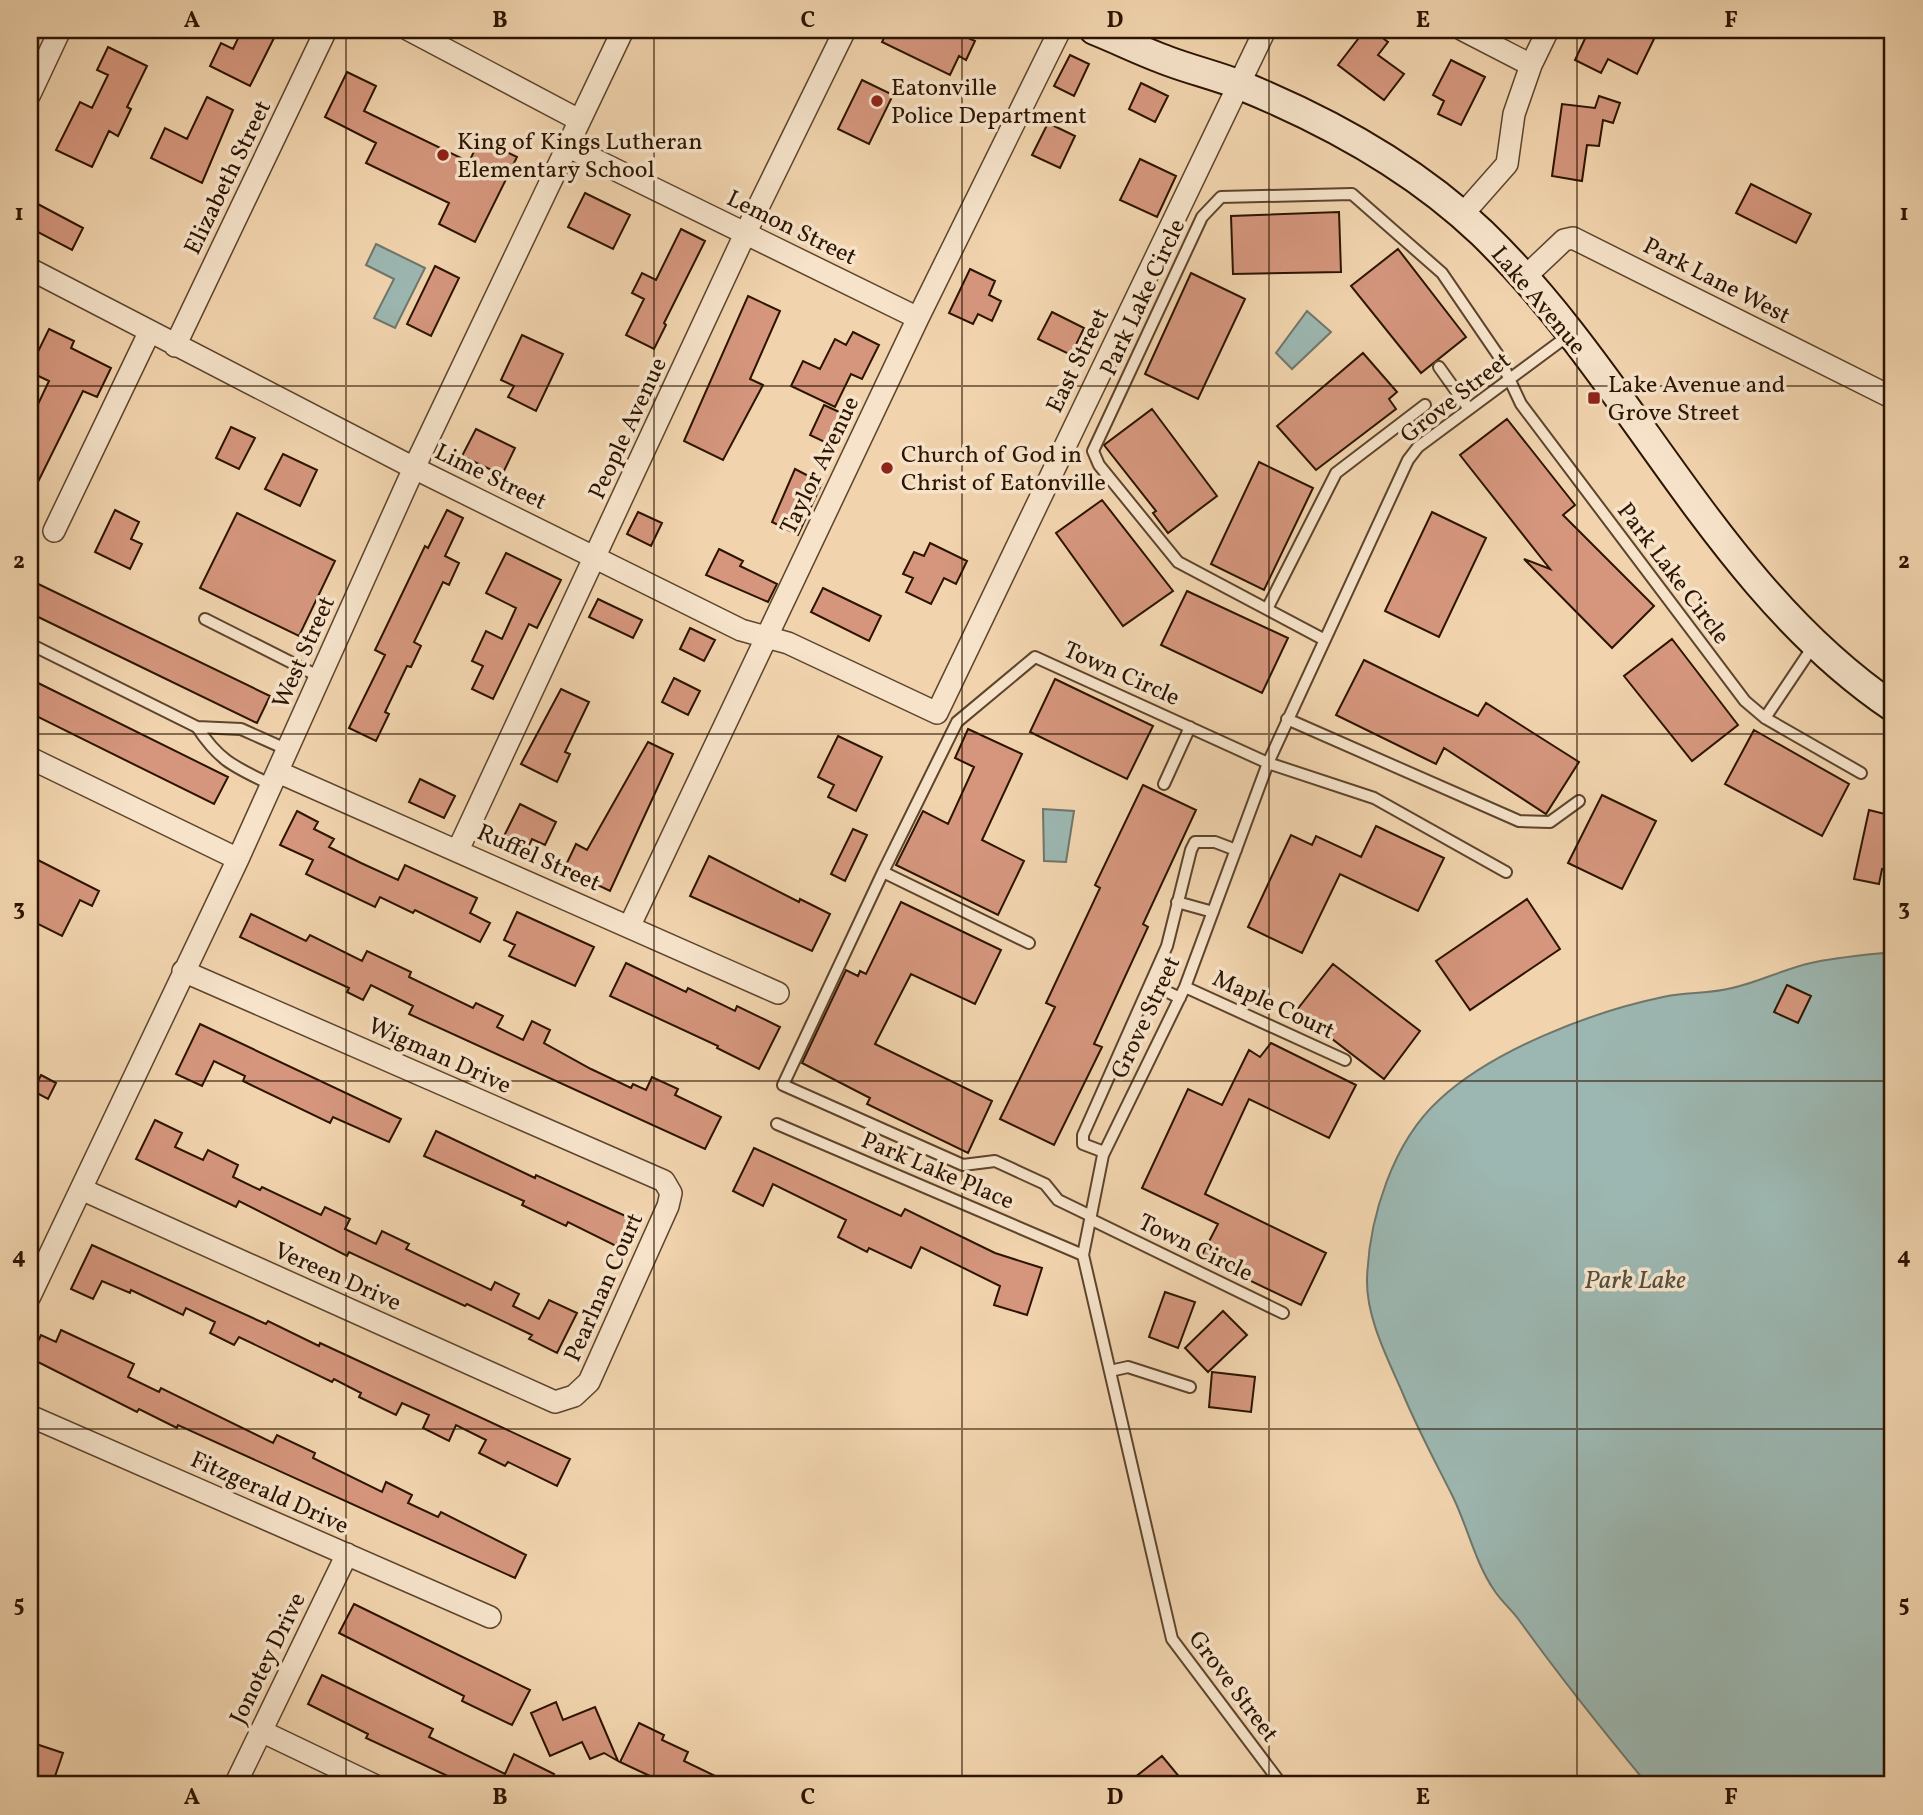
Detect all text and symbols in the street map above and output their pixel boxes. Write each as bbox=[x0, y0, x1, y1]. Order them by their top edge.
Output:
text: A bbox=[184, 5, 200, 37]
text: B bbox=[492, 5, 508, 37]
text: C bbox=[801, 5, 815, 37]
text: D bbox=[1107, 5, 1124, 37]
text: E bbox=[1416, 5, 1430, 37]
text: F bbox=[1724, 5, 1738, 37]
place label: Eatonville Police Department bbox=[891, 72, 1087, 134]
marker: Eatonville Police Department bbox=[869, 93, 885, 109]
street label: Elizabeth Street bbox=[177, 95, 281, 261]
place label: King of Kings Lutheran Elementary School bbox=[457, 126, 703, 188]
marker: King of Kings Lutheran Elementary School bbox=[435, 147, 451, 163]
street label: Lemon Street bbox=[720, 183, 862, 275]
text: 1 bbox=[14, 198, 24, 230]
text: 1 bbox=[1899, 198, 1909, 230]
street label: Park Lake Circle bbox=[1093, 214, 1195, 382]
street label: Park Lane West bbox=[1637, 230, 1796, 334]
street label: Lake Avenue bbox=[1482, 239, 1593, 363]
street label: East Street bbox=[1039, 303, 1119, 419]
street label: Grove Street bbox=[1394, 345, 1519, 452]
street label: People Avenue bbox=[581, 352, 677, 505]
place label: Lake Avenue and Grove Street bbox=[1608, 369, 1785, 431]
marker: Lake Avenue and Grove Street bbox=[1586, 390, 1602, 406]
street label: Taylor Avenue bbox=[773, 391, 869, 541]
street label: Lime Street bbox=[428, 436, 552, 520]
place label: Church of God in Christ of Eatonville bbox=[901, 439, 1106, 501]
marker: Church of God in Christ of Eatonville bbox=[879, 460, 895, 476]
street label: Park Lake Circle bbox=[1608, 496, 1737, 652]
text: 2 bbox=[13, 546, 25, 578]
text: 2 bbox=[1898, 546, 1910, 578]
street label: West Street bbox=[265, 591, 345, 715]
street label: Town Circle bbox=[1058, 634, 1185, 716]
street label: Ruffel Street bbox=[471, 816, 605, 901]
text: 3 bbox=[13, 893, 25, 925]
text: 3 bbox=[1898, 893, 1910, 925]
street label: Grove Street bbox=[1104, 951, 1190, 1085]
street label: Maple Court bbox=[1206, 963, 1340, 1049]
street label: Wigman Drive bbox=[362, 1010, 516, 1104]
street label: Park Lake Place bbox=[855, 1124, 1019, 1219]
street label: Town Circle bbox=[1132, 1206, 1258, 1291]
street label: Pearlnan Court bbox=[557, 1208, 653, 1368]
street label: Vereen Drive bbox=[268, 1235, 406, 1321]
text: 4 bbox=[12, 1241, 26, 1273]
text: 4 bbox=[1897, 1241, 1911, 1273]
water label: Park Lake bbox=[1584, 1263, 1686, 1299]
street label: Fitzgerald Drive bbox=[185, 1444, 354, 1544]
street label: Jonotey Drive bbox=[222, 1587, 315, 1730]
text: 5 bbox=[13, 1589, 25, 1621]
text: 5 bbox=[1898, 1589, 1910, 1621]
street label: Grove Street bbox=[1179, 1624, 1286, 1750]
text: A bbox=[184, 1782, 200, 1814]
text: B bbox=[492, 1782, 508, 1814]
text: C bbox=[801, 1782, 815, 1814]
text: D bbox=[1107, 1782, 1124, 1814]
text: E bbox=[1416, 1782, 1430, 1814]
text: F bbox=[1724, 1782, 1738, 1814]

